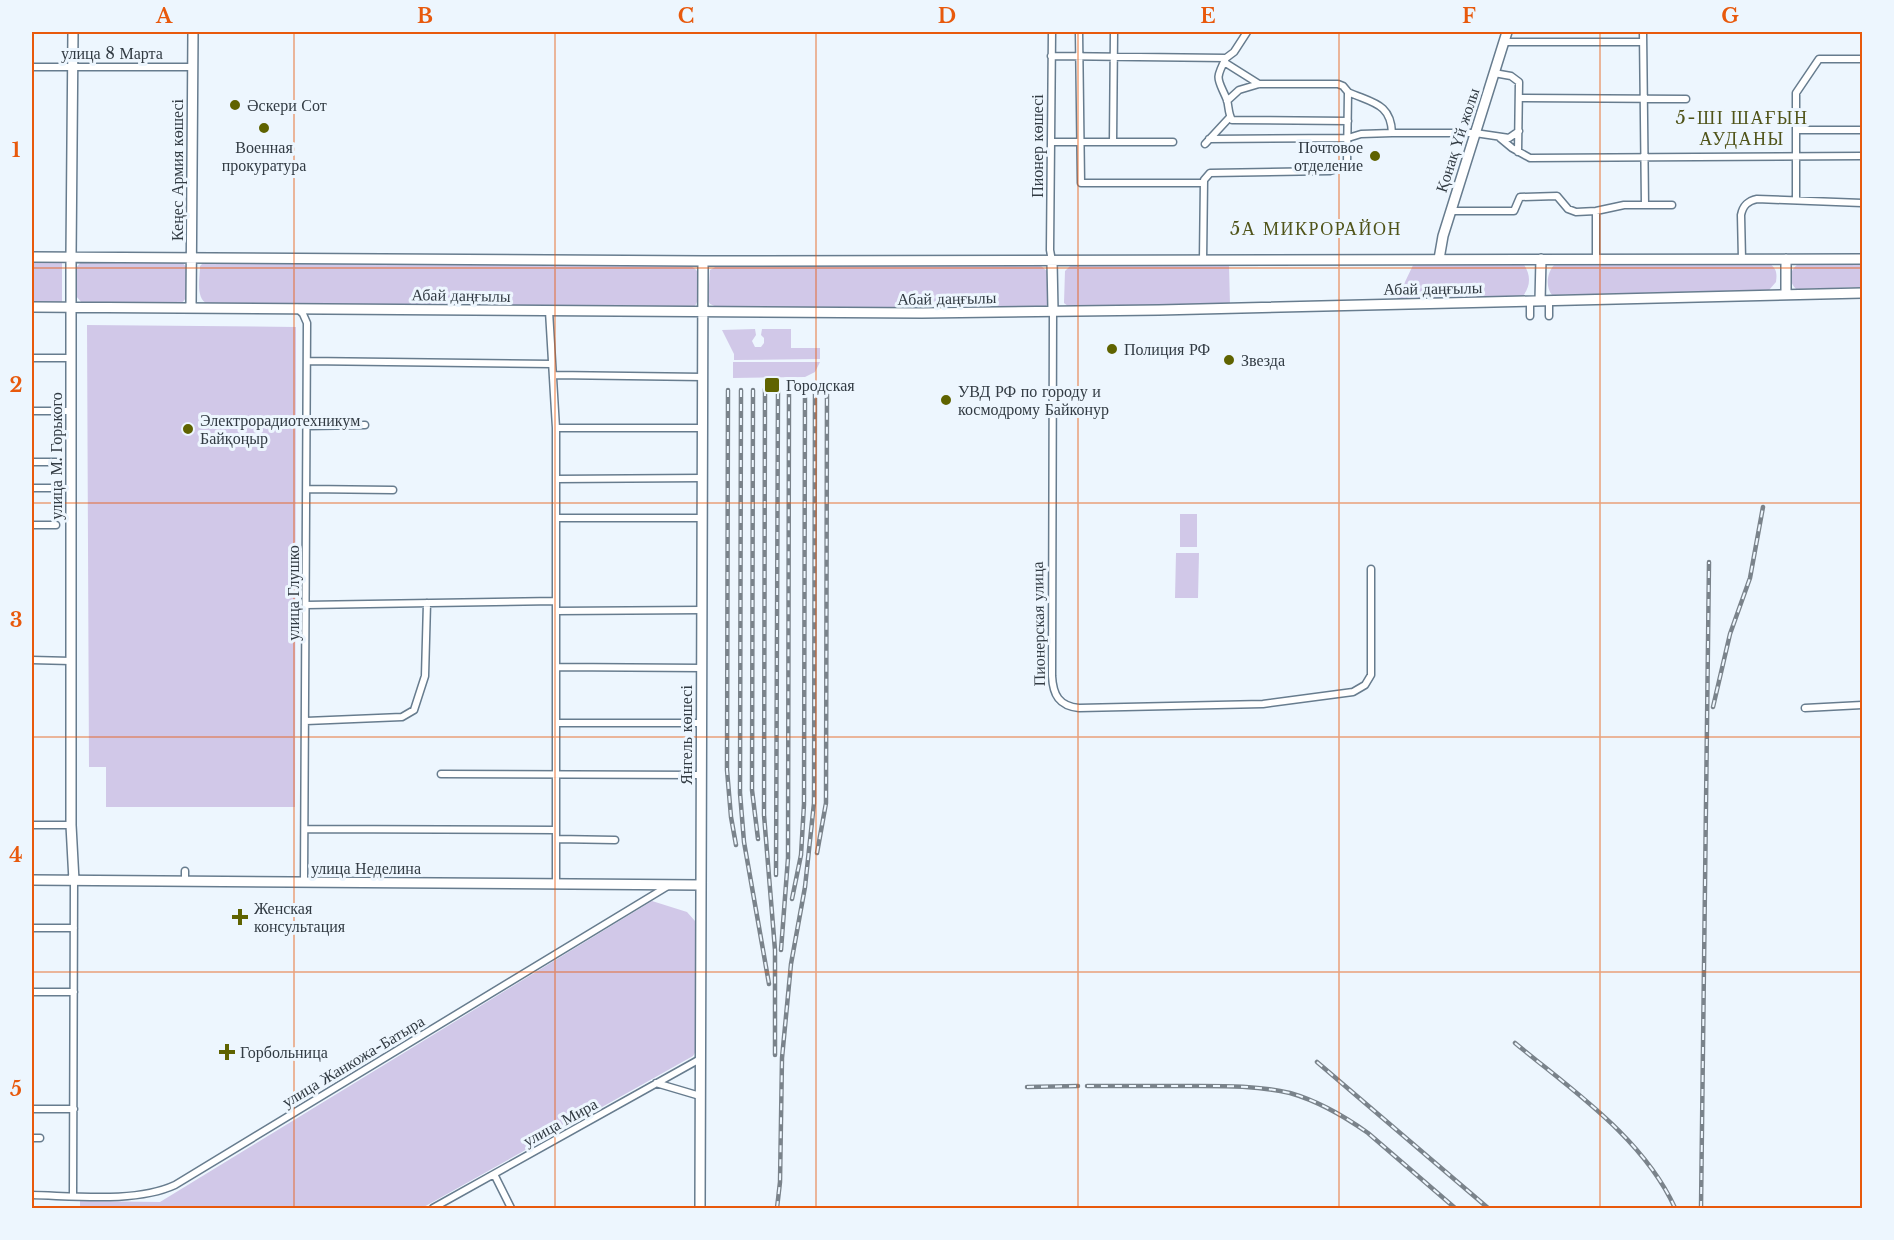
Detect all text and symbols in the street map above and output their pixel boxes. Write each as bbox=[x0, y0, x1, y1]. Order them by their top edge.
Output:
text: A bbox=[155, 4, 173, 28]
text: B bbox=[417, 4, 433, 28]
text: C bbox=[678, 4, 694, 28]
text: D bbox=[938, 4, 956, 28]
text: E bbox=[1200, 4, 1216, 28]
text: F bbox=[1462, 4, 1476, 28]
text: G bbox=[1721, 4, 1739, 28]
street label: улица 8 Марта bbox=[61, 43, 163, 63]
street label: Қонақ Үй жолы bbox=[1431, 85, 1483, 195]
street label: Пионер көшесі bbox=[1027, 94, 1047, 198]
place label: Әскери Сот bbox=[247, 95, 327, 115]
street label: Кеңес Армия көшесі bbox=[167, 98, 187, 241]
marker: Әскери Сот bbox=[228, 98, 242, 112]
district label: 5-ШІ ШАҒЫН АУДАНЫ bbox=[1675, 107, 1809, 150]
marker: Военная прокуратура bbox=[257, 121, 271, 135]
place label: Военная прокуратура bbox=[222, 137, 306, 175]
place label: Почтовое отделение bbox=[1294, 137, 1363, 175]
text: 1 bbox=[12, 138, 21, 162]
marker: Почтовое отделение bbox=[1368, 149, 1382, 163]
district label: 5А МИКРОРАЙОН bbox=[1230, 218, 1402, 240]
street label: Абай даңғылы bbox=[1383, 277, 1483, 299]
street label: Абай даңғылы bbox=[411, 284, 511, 306]
street label: Абай даңғылы bbox=[897, 287, 997, 309]
place label: Полиция РФ bbox=[1124, 339, 1210, 359]
marker: Полиция РФ bbox=[1105, 342, 1119, 356]
place label: Звезда bbox=[1241, 350, 1285, 370]
marker: Звезда bbox=[1222, 353, 1236, 367]
text: 2 bbox=[9, 373, 23, 397]
place label: Городская bbox=[786, 375, 855, 395]
marker: Городская bbox=[763, 376, 781, 394]
place label: УВД РФ по городу и космодрому Байконур bbox=[958, 381, 1109, 419]
street label: улица М. Горького bbox=[46, 392, 66, 520]
marker: УВД РФ по городу и космодрому Байконур bbox=[939, 393, 953, 407]
place label: Электрорадиотехникум Байқоңыр bbox=[200, 410, 360, 448]
marker: Электрорадиотехникум Байқоңыр bbox=[181, 422, 195, 436]
street label: улица Глушко bbox=[283, 545, 303, 641]
street label: Пионерская улица bbox=[1027, 561, 1049, 687]
text: 3 bbox=[10, 608, 22, 632]
street label: Янгель көшесі bbox=[676, 685, 696, 785]
text: 4 bbox=[9, 843, 23, 867]
street label: улица Неделина bbox=[311, 858, 421, 878]
place label: Женская консультация bbox=[254, 898, 346, 936]
marker: Женская консультация bbox=[231, 908, 249, 926]
street label: улица Жанкожа-Батыра bbox=[278, 1011, 428, 1111]
place label: Горбольница bbox=[240, 1042, 328, 1062]
marker: Горбольница bbox=[218, 1043, 236, 1061]
text: 5 bbox=[10, 1077, 22, 1101]
street label: улица Мира bbox=[519, 1093, 601, 1151]

